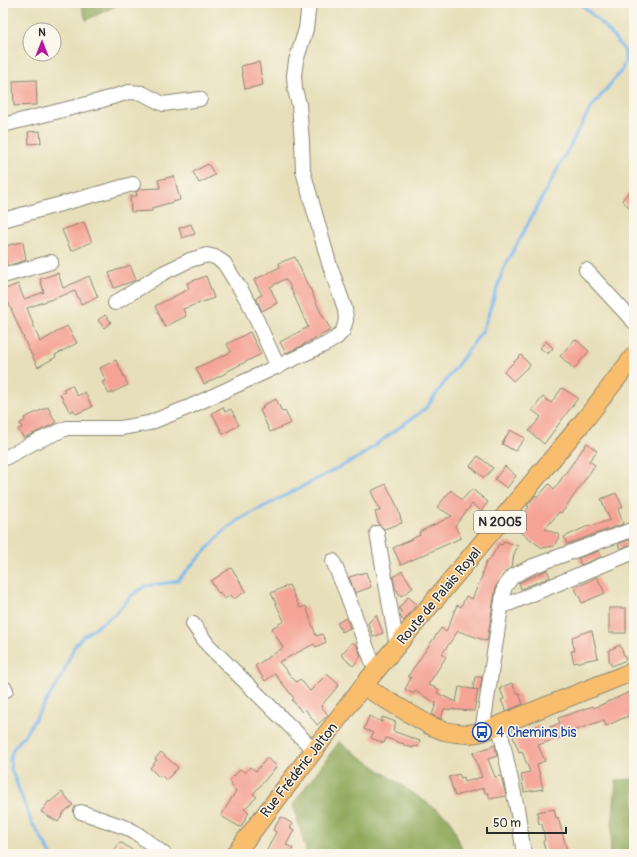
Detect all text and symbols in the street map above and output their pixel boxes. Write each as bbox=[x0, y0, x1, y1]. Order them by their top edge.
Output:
north arrow bbox=[22, 22, 62, 62]
text: N bbox=[38, 26, 46, 39]
road number: N 2005 bbox=[474, 511, 526, 533]
street label: Route de Palais Royal bbox=[393, 544, 485, 648]
street label: Rue Frédéric Jalton bbox=[257, 719, 341, 821]
bus stop icon: 4 Chemins bis bbox=[471, 721, 493, 743]
place label: 4 Chemins bis bbox=[496, 724, 577, 741]
scale bar bbox=[487, 809, 566, 835]
text: 50 m bbox=[493, 816, 521, 831]

